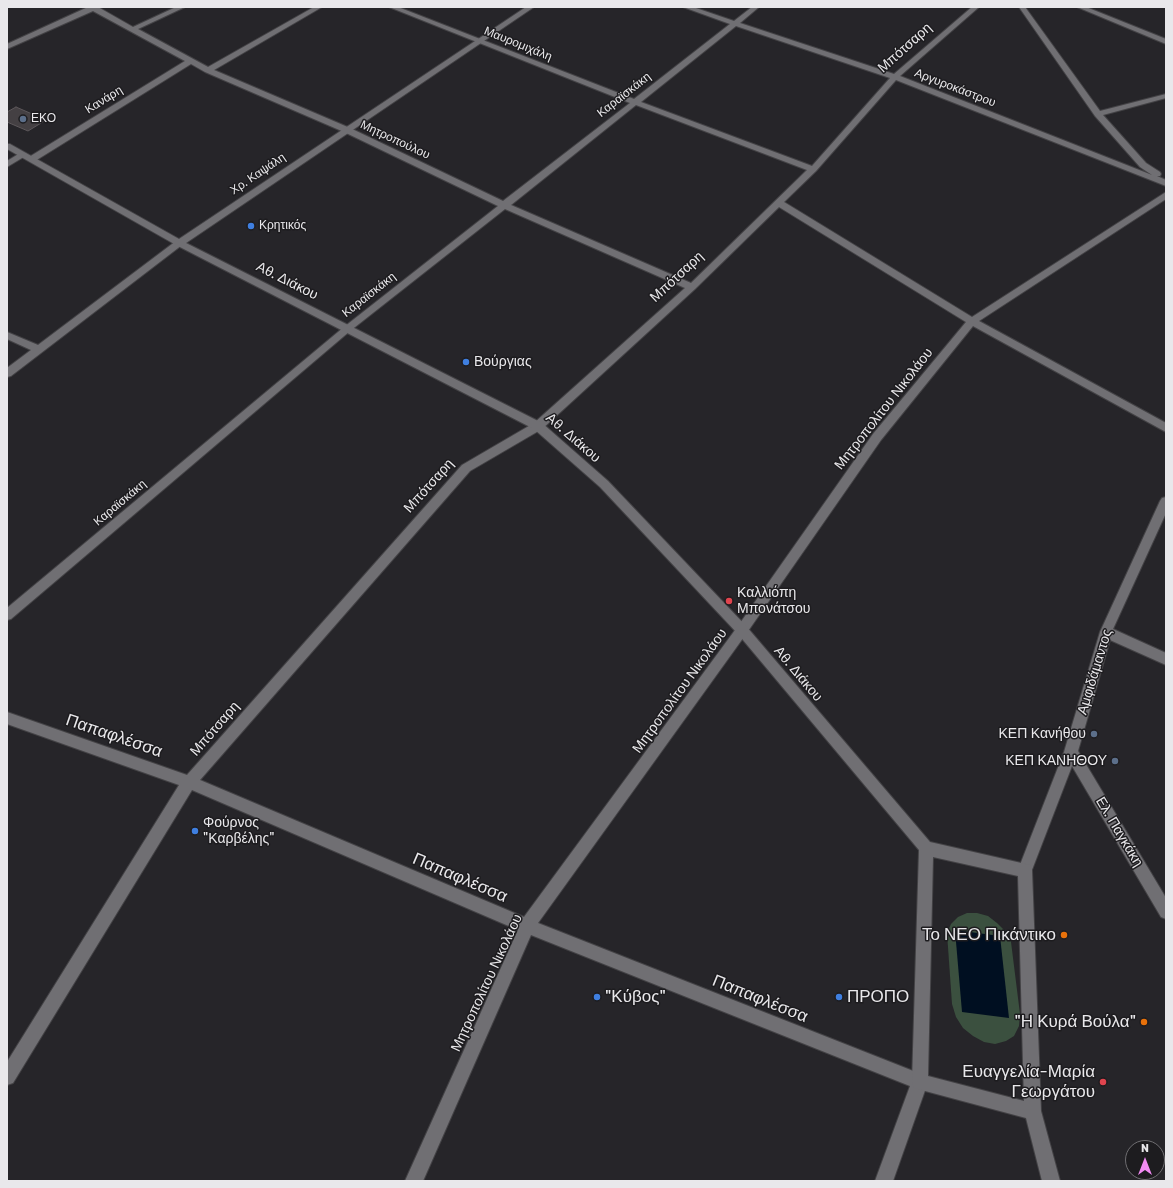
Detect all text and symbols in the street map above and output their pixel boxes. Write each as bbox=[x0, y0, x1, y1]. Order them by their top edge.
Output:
street label: Μπότσαρη bbox=[875, 19, 935, 77]
street label: Μαυρομιχάλη bbox=[482, 24, 554, 64]
street label: Αργυροκάστρου bbox=[912, 66, 998, 110]
street label: Καραϊσκάκη bbox=[594, 70, 654, 120]
street label: Κανάρη bbox=[83, 83, 125, 117]
place label: ΕΚΟ bbox=[31, 112, 56, 126]
marker: ΕΚΟ bbox=[18, 114, 28, 124]
street label: Μητροπούλου bbox=[358, 118, 432, 162]
street label: Χρ. Καψάλη bbox=[228, 150, 288, 198]
place label: Κρητικός bbox=[259, 219, 306, 233]
marker: Κρητικός bbox=[246, 221, 256, 231]
street label: Μπότσαρη bbox=[647, 248, 707, 306]
street label: Αθ. Διάκου bbox=[253, 258, 321, 304]
street label: Καραϊσκάκη bbox=[339, 270, 399, 320]
street label: Μητροπολίτου Νικολάου bbox=[831, 345, 937, 473]
place label: Βούργιας bbox=[474, 354, 532, 370]
marker: Βούργιας bbox=[461, 357, 471, 367]
street label: Αθ. Διάκου bbox=[542, 410, 604, 466]
street label: Μπότσαρη bbox=[400, 456, 458, 516]
street label: Καραϊσκάκη bbox=[91, 477, 149, 529]
place label: Καλλιόπη Μπονάτσου bbox=[737, 585, 810, 618]
marker: Καλλιόπη Μπονάτσου bbox=[724, 596, 734, 606]
street label: Μητροπολίτου Νικολάου bbox=[629, 625, 731, 757]
street label: Αμφιδάμαντος bbox=[1074, 627, 1116, 717]
street label: Αθ. Διάκου bbox=[770, 643, 826, 705]
street label: Μπότσαρη bbox=[187, 698, 243, 760]
street label: Παπαφλέσσα bbox=[63, 710, 165, 762]
place label: ΚΕΠ Κανήθου bbox=[999, 726, 1086, 742]
marker: ΚΕΠ Κανήθου bbox=[1089, 729, 1099, 739]
place label: ΚΕΠ ΚΑΝΗΘΟΥ bbox=[1005, 753, 1107, 769]
marker: ΚΕΠ ΚΑΝΗΘΟΥ bbox=[1110, 756, 1120, 766]
street label: Ελ. Παγκάκη bbox=[1092, 794, 1146, 870]
place label: Φούρνος "Καρβέλης" bbox=[203, 815, 275, 848]
marker: Φούρνος "Καρβέλης" bbox=[190, 826, 200, 836]
street label: Παπαφλέσσα bbox=[410, 849, 510, 907]
street label: Μητροπολίτου Νικολάου bbox=[448, 912, 526, 1054]
place label: Το ΝΕΟ Πικάντικο bbox=[922, 925, 1056, 945]
marker: Το ΝΕΟ Πικάντικο bbox=[1059, 930, 1069, 940]
street label: Παπαφλέσσα bbox=[709, 971, 811, 1027]
place label: "Κύβος" bbox=[605, 987, 666, 1007]
place label: ΠΡΟΠΟ bbox=[847, 987, 909, 1007]
marker: "Κύβος" bbox=[592, 992, 602, 1002]
marker: ΠΡΟΠΟ bbox=[834, 992, 844, 1002]
place label: "Η Κυρά Βούλα" bbox=[1014, 1012, 1136, 1032]
marker: "Η Κυρά Βούλα" bbox=[1139, 1017, 1149, 1027]
place label: Ευαγγελία-Μαρία Γεωργάτου bbox=[962, 1062, 1095, 1102]
marker: Ευαγγελία-Μαρία Γεωργάτου bbox=[1098, 1077, 1108, 1087]
north arrow bbox=[1125, 1140, 1165, 1180]
text: N bbox=[1141, 1142, 1149, 1155]

